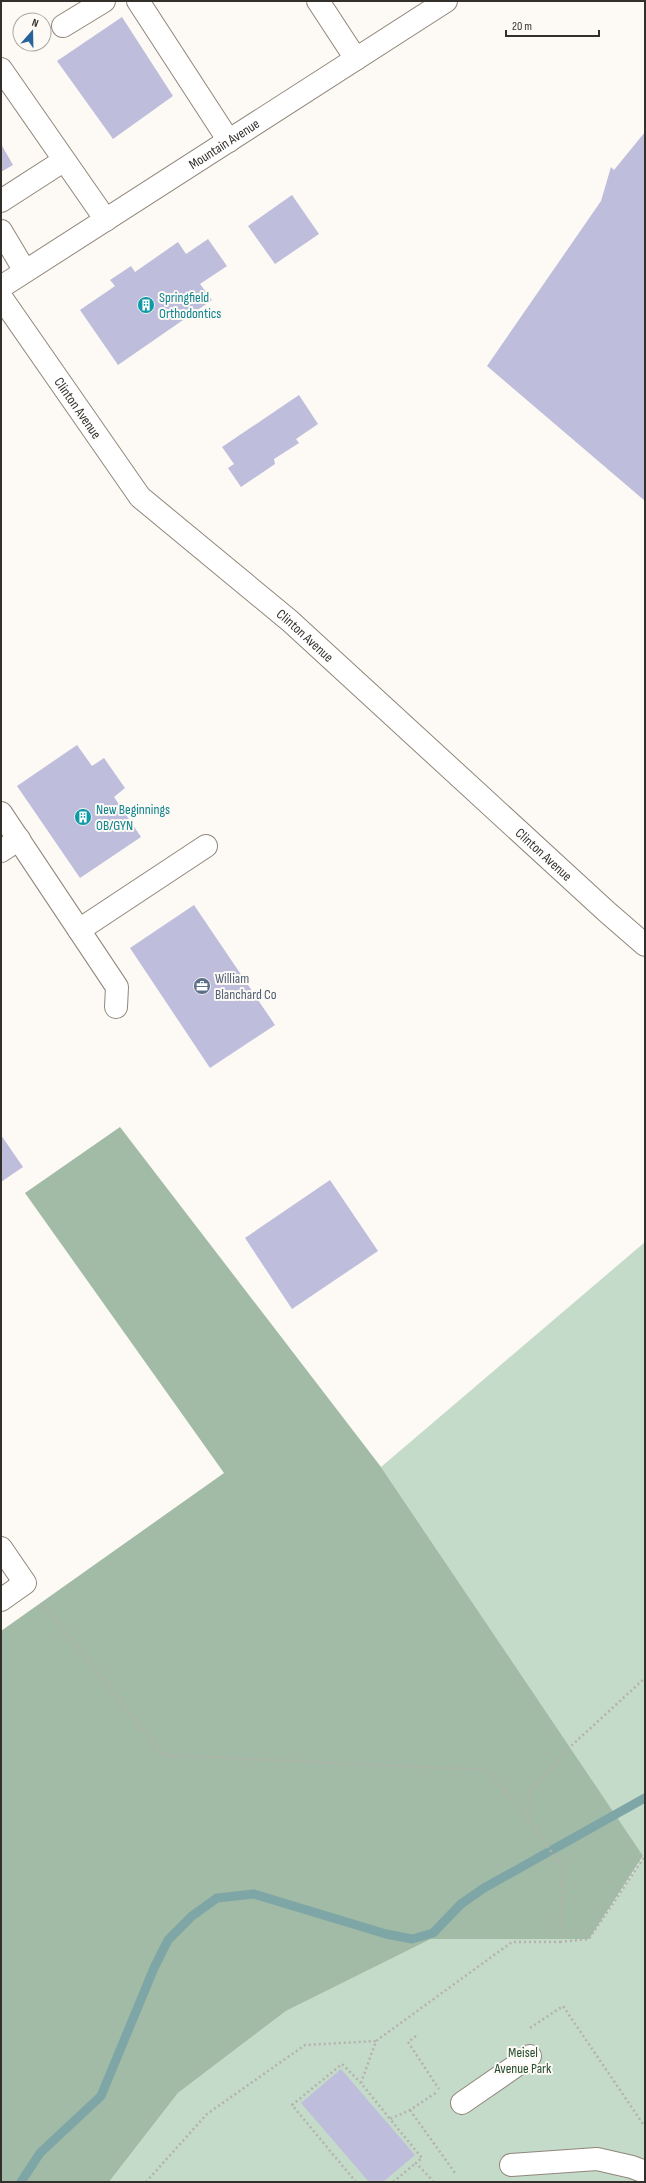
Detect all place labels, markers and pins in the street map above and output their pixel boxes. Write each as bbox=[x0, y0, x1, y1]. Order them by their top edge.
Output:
place label: Springfield Orthodontics bbox=[159, 289, 221, 322]
building icon: Springfield Orthodontics bbox=[136, 295, 156, 315]
place label: New Beginnings OB/GYN bbox=[96, 801, 170, 834]
building icon: New Beginnings OB/GYN bbox=[73, 807, 93, 827]
place label: William Blanchard Co bbox=[215, 970, 277, 1003]
office icon: William Blanchard Co bbox=[192, 976, 212, 996]

